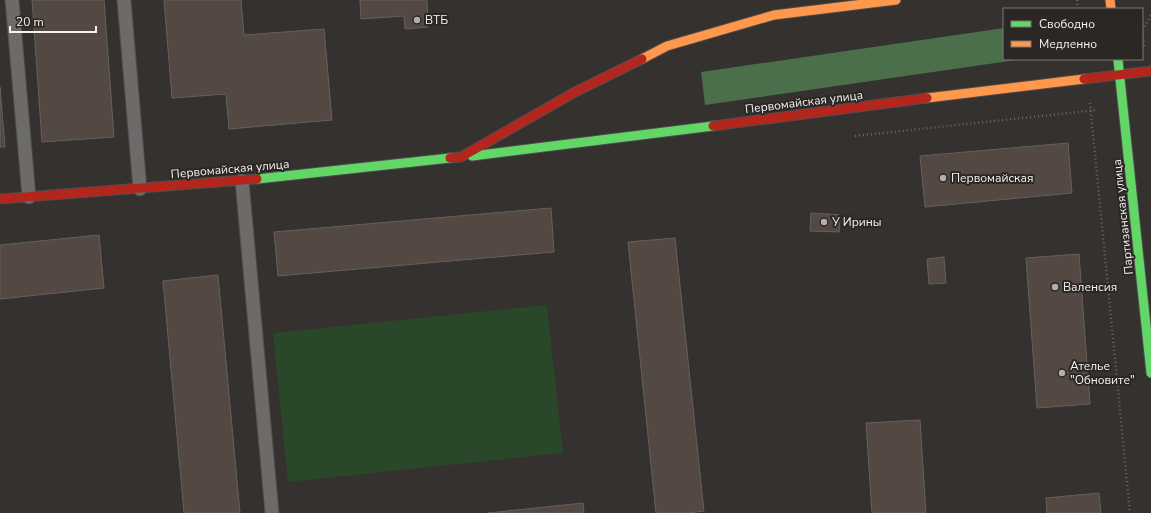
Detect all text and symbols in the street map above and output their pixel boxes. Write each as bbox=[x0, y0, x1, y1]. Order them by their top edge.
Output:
scale bar bbox=[10, 8, 96, 34]
legend bbox=[1003, 8, 1143, 60]
place label: ВТБ bbox=[425, 12, 448, 28]
text: 20 m bbox=[16, 14, 44, 30]
marker: ВТБ bbox=[412, 15, 422, 25]
text: Свободно bbox=[1039, 16, 1095, 32]
text: Медленно bbox=[1039, 36, 1097, 52]
street label: Первомайская улица bbox=[744, 87, 864, 117]
street label: Первомайская улица bbox=[170, 156, 290, 182]
street label: Партизанская улица bbox=[1109, 159, 1137, 275]
place label: Первомайская bbox=[951, 170, 1033, 186]
marker: Первомайская bbox=[938, 173, 948, 183]
place label: У Ирины bbox=[831, 214, 882, 230]
marker: У Ирины bbox=[819, 217, 829, 227]
place label: Валенсия bbox=[1063, 279, 1117, 295]
marker: Валенсия bbox=[1050, 282, 1060, 292]
place label: Ателье "Обновите" bbox=[1070, 358, 1135, 388]
marker: Ателье "Обновите" bbox=[1057, 368, 1067, 378]

